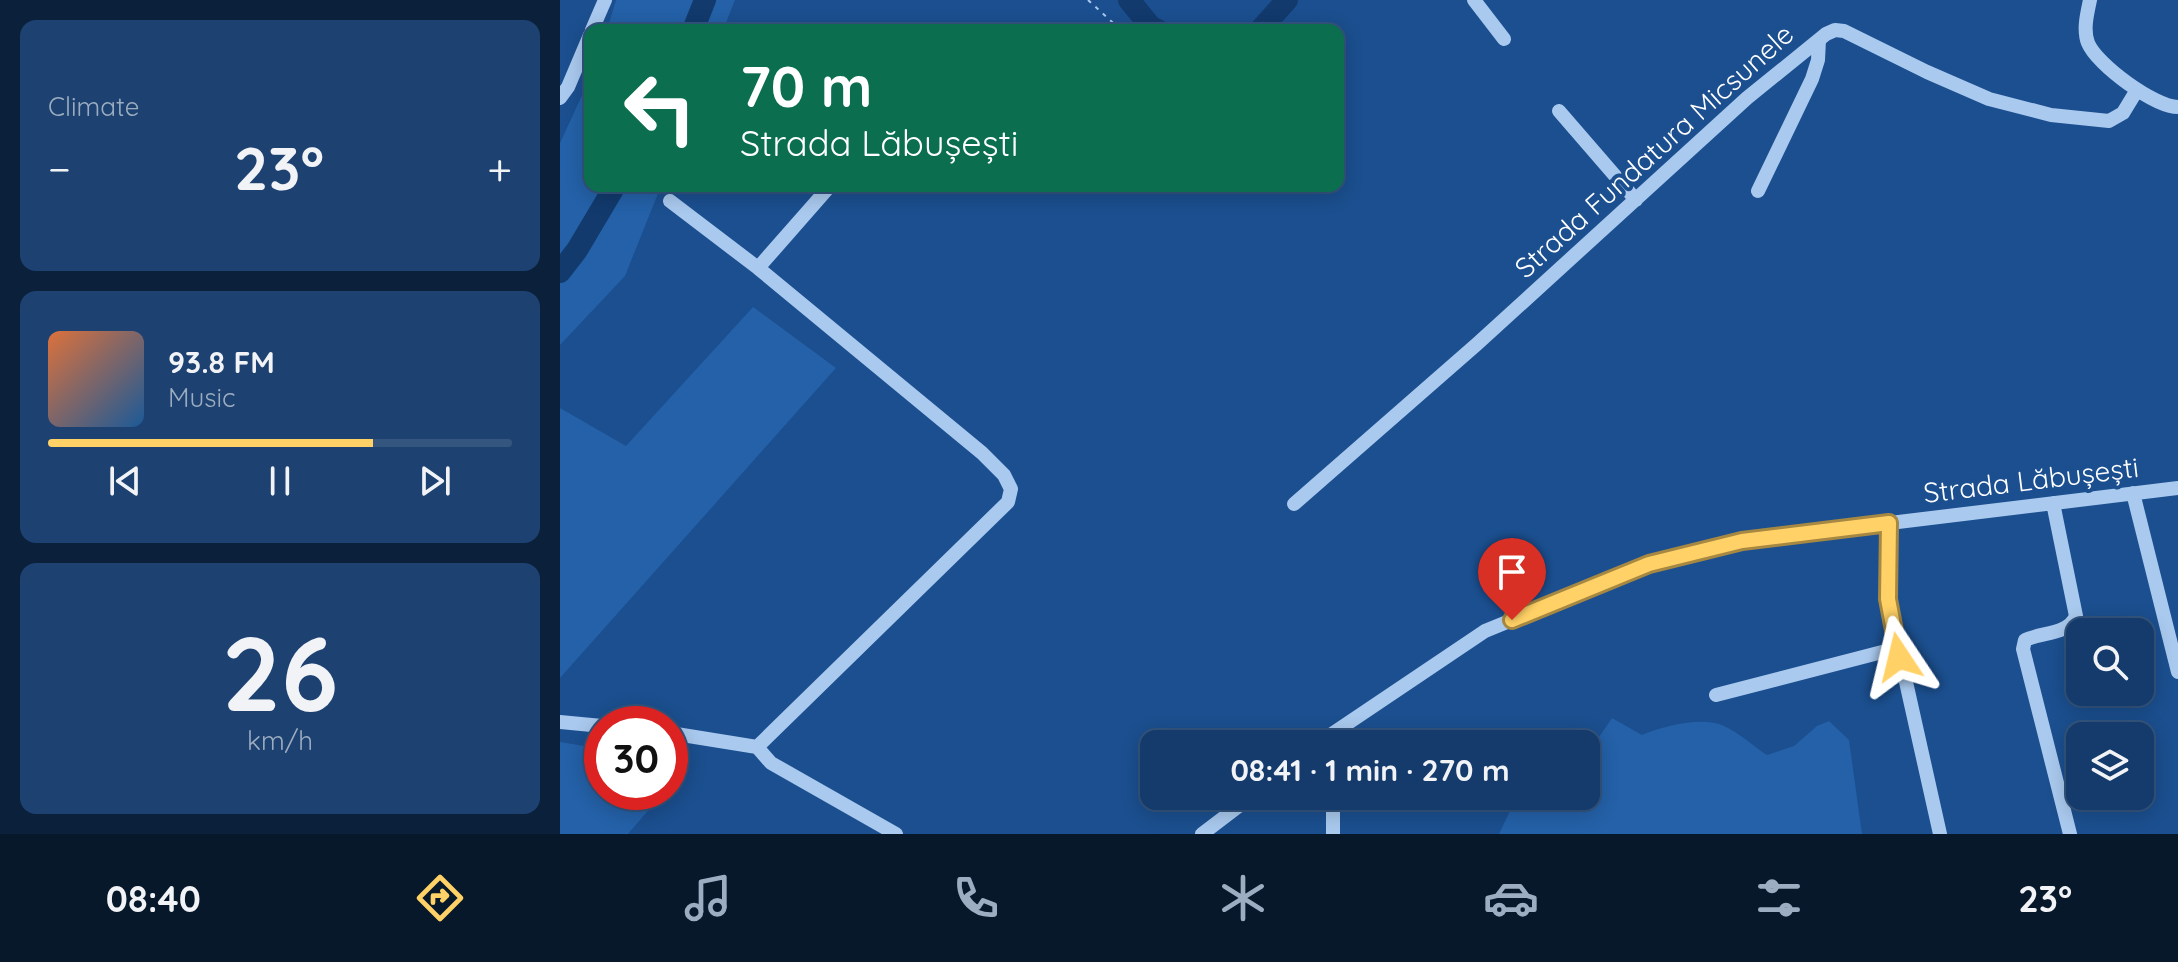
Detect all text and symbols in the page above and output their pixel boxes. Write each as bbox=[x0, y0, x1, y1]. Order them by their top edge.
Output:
street label: Strada Fundatura Micsunele bbox=[1507, 16, 1800, 285]
text: 70 m bbox=[740, 51, 872, 121]
icon: left bbox=[608, 56, 712, 160]
text: Climate bbox=[48, 90, 139, 123]
text: Strada Lăbușești bbox=[740, 120, 1018, 165]
text: 23° bbox=[234, 130, 324, 205]
text: − bbox=[48, 141, 71, 196]
text: + bbox=[487, 141, 512, 196]
text: 93.8 FM bbox=[168, 343, 275, 381]
text: Music bbox=[168, 381, 236, 414]
street label: Strada Lăbușești bbox=[1921, 449, 2141, 510]
icon: previous bbox=[103, 459, 147, 503]
icon: pause bbox=[258, 459, 302, 503]
icon: next bbox=[413, 459, 457, 503]
pin bbox=[1478, 538, 1546, 620]
icon: arrive bbox=[1490, 550, 1534, 594]
text: 26 bbox=[222, 607, 338, 737]
position arrow bbox=[1857, 615, 1941, 699]
map controls bbox=[2066, 618, 2154, 810]
button: search bbox=[2066, 618, 2154, 706]
speed limit sign: 30 bbox=[584, 706, 688, 810]
button: layers bbox=[2066, 722, 2154, 810]
text: km/h bbox=[247, 724, 313, 757]
text: 08:41 · 1 min · 270 m bbox=[1230, 751, 1510, 789]
icon: directions bbox=[412, 870, 468, 926]
icon: music bbox=[680, 870, 736, 926]
icon: phone bbox=[948, 870, 1004, 926]
icon: climate bbox=[1215, 870, 1271, 926]
icon: car bbox=[1483, 870, 1539, 926]
icon: filters bbox=[1751, 870, 1807, 926]
text: 08:40 bbox=[106, 876, 201, 921]
text: 23° bbox=[2018, 876, 2072, 921]

